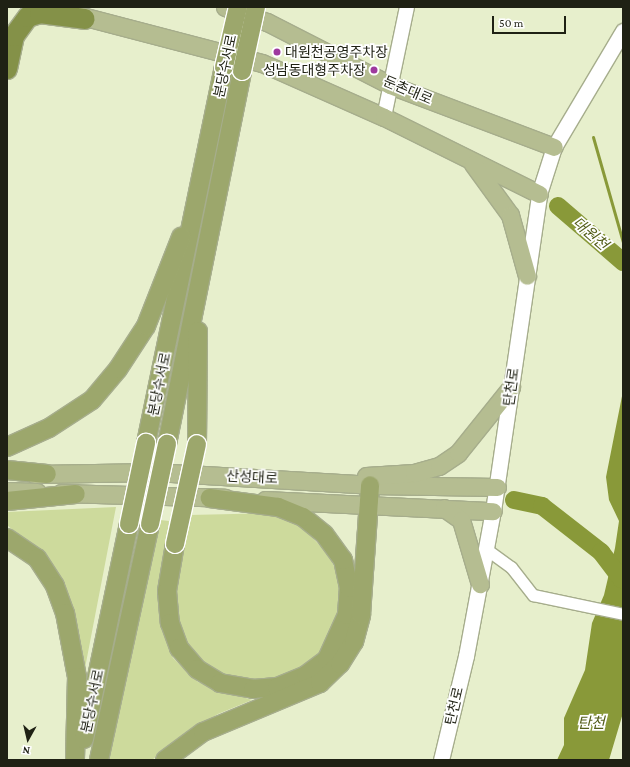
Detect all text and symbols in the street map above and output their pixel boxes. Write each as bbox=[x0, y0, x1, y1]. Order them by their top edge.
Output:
scale bar bbox=[494, 8, 568, 34]
text: 50 m bbox=[499, 16, 523, 30]
street label: 분당수서로 bbox=[210, 33, 240, 99]
place label: 대원천공영주차장 bbox=[285, 44, 388, 60]
marker: 대원천공영주차장 bbox=[272, 47, 282, 57]
place label: 성남동대형주차장 bbox=[263, 62, 366, 78]
marker: 성남동대형주차장 bbox=[369, 65, 379, 75]
street label: 둔촌대로 bbox=[381, 72, 435, 108]
water label: 대원천 bbox=[568, 214, 612, 254]
street label: 분당수서로 bbox=[144, 351, 174, 417]
street label: 탄천로 bbox=[500, 367, 522, 407]
street label: 산성대로 bbox=[226, 467, 278, 487]
street label: 분당수서로 bbox=[77, 668, 107, 734]
street label: 탄천로 bbox=[441, 685, 467, 727]
water label: 탄천 bbox=[577, 715, 605, 733]
north arrow bbox=[8, 719, 48, 759]
text: N bbox=[22, 744, 31, 757]

